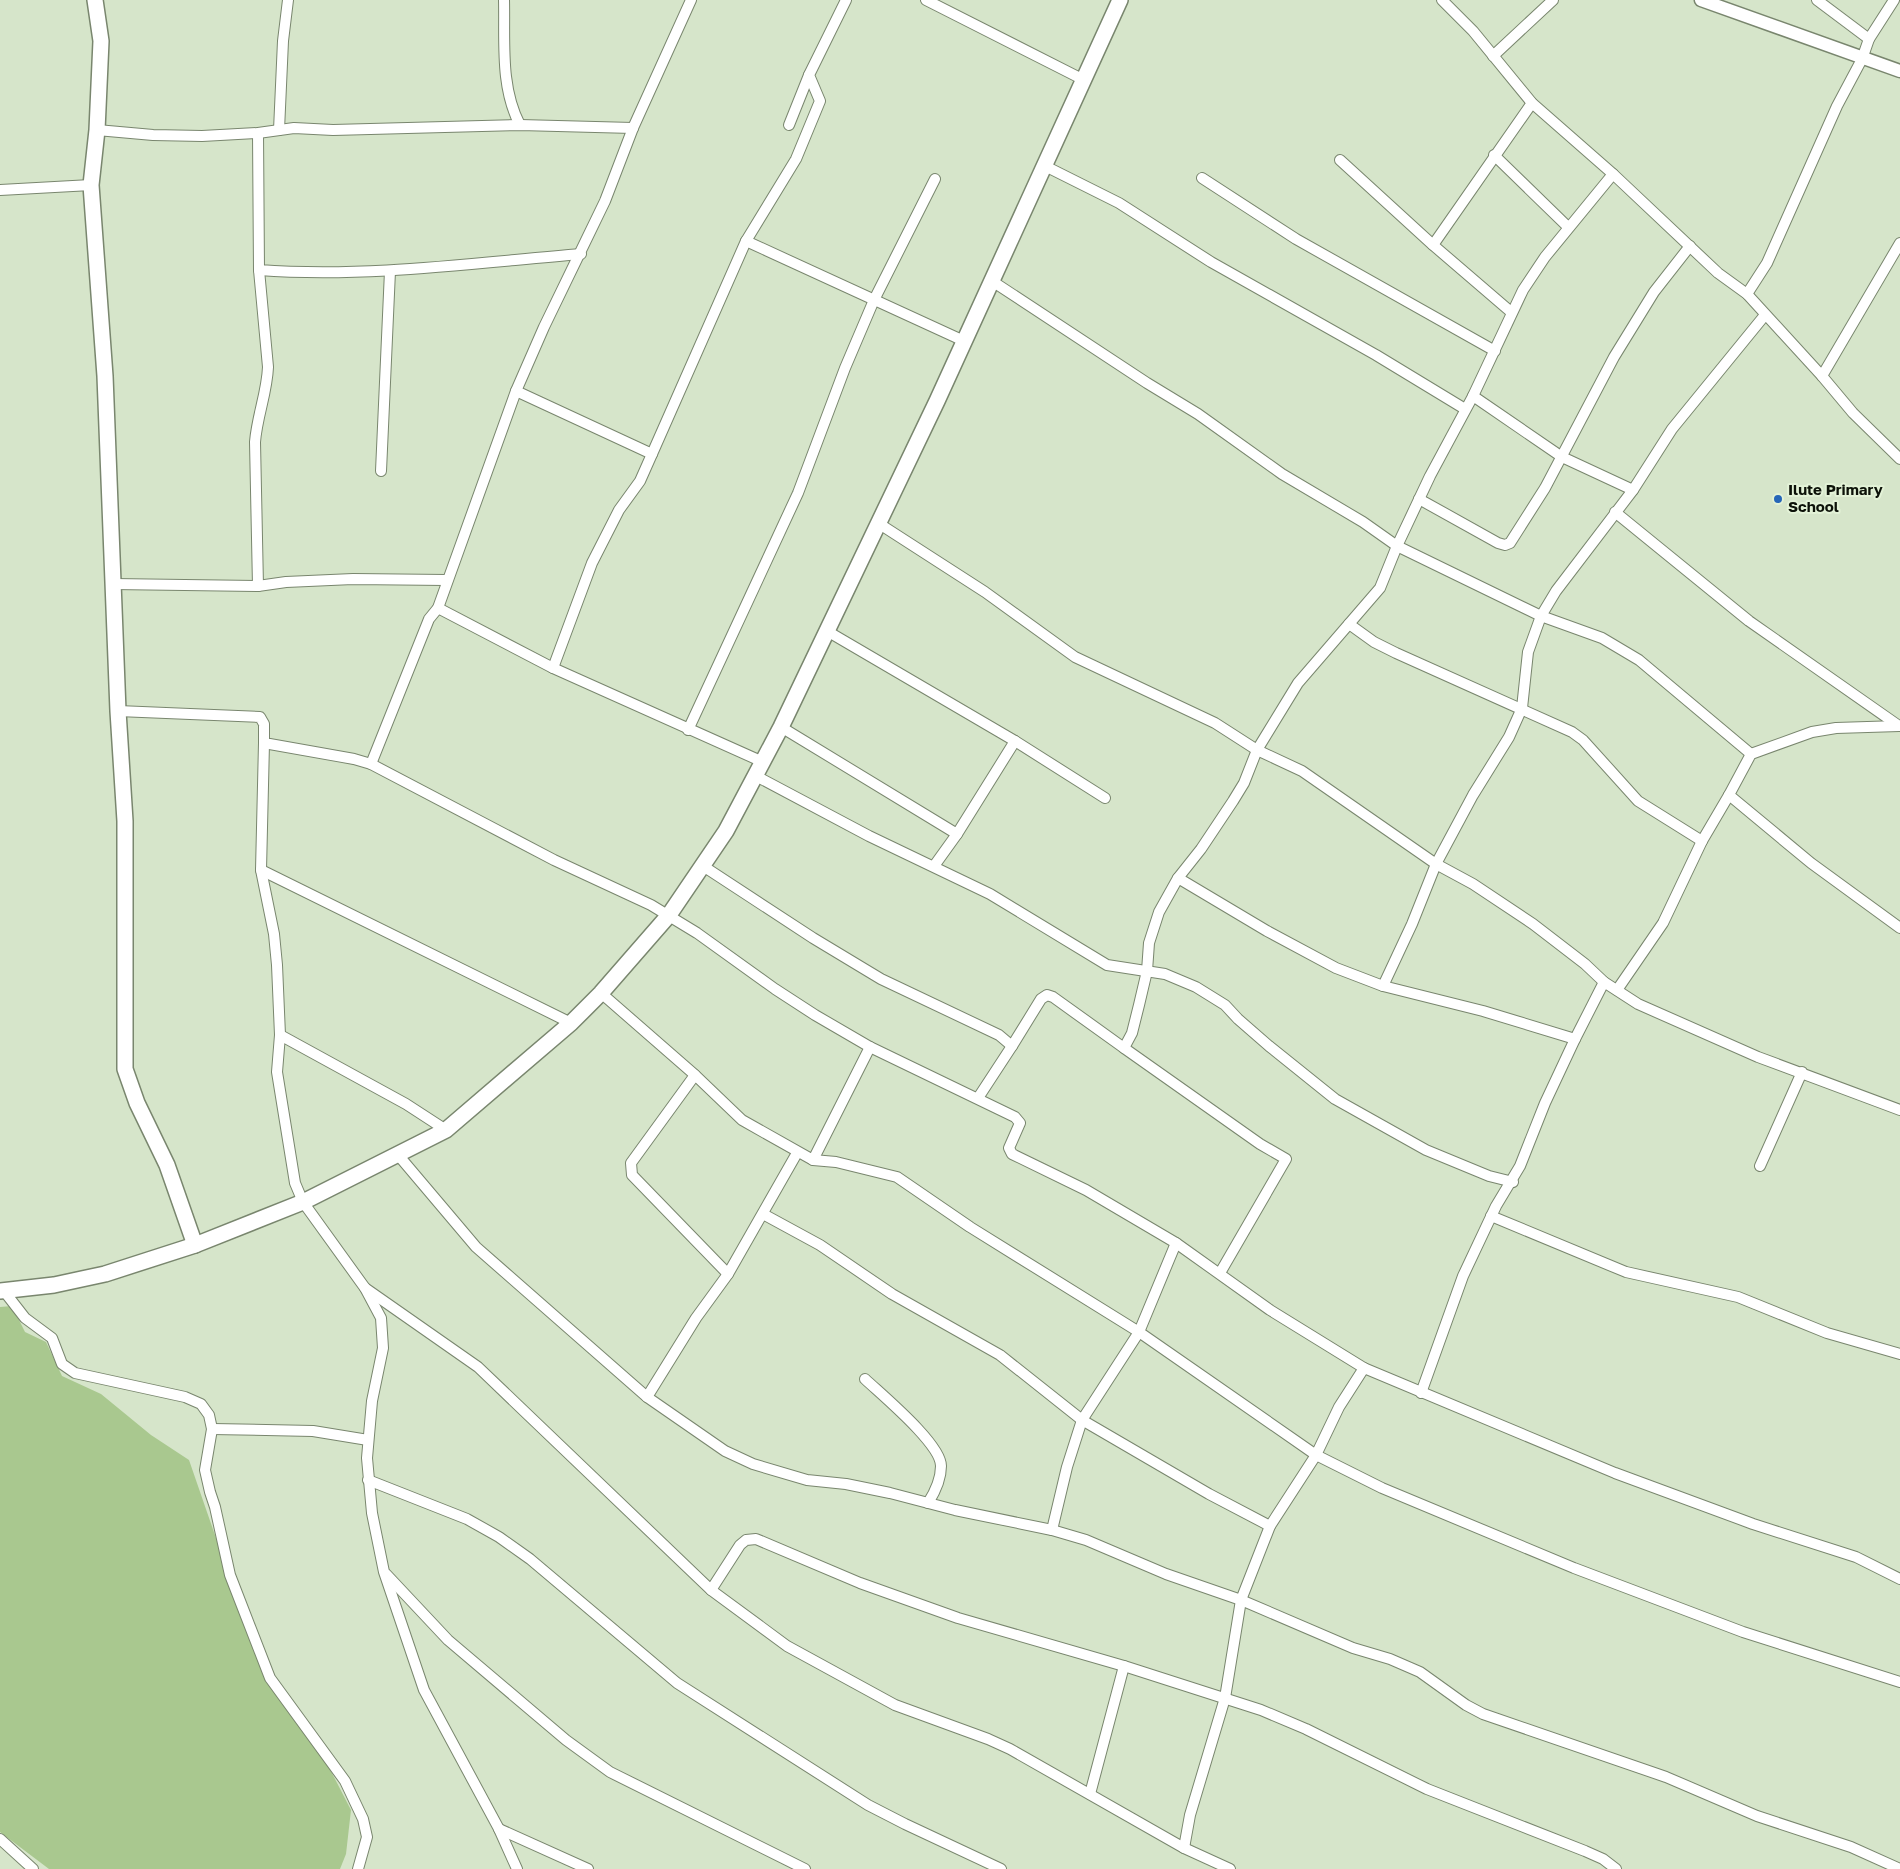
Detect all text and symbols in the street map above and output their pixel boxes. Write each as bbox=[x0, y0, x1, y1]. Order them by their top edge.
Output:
place label: Ilute Primary School bbox=[1788, 480, 1883, 515]
marker: Ilute Primary School bbox=[1772, 493, 1784, 505]

